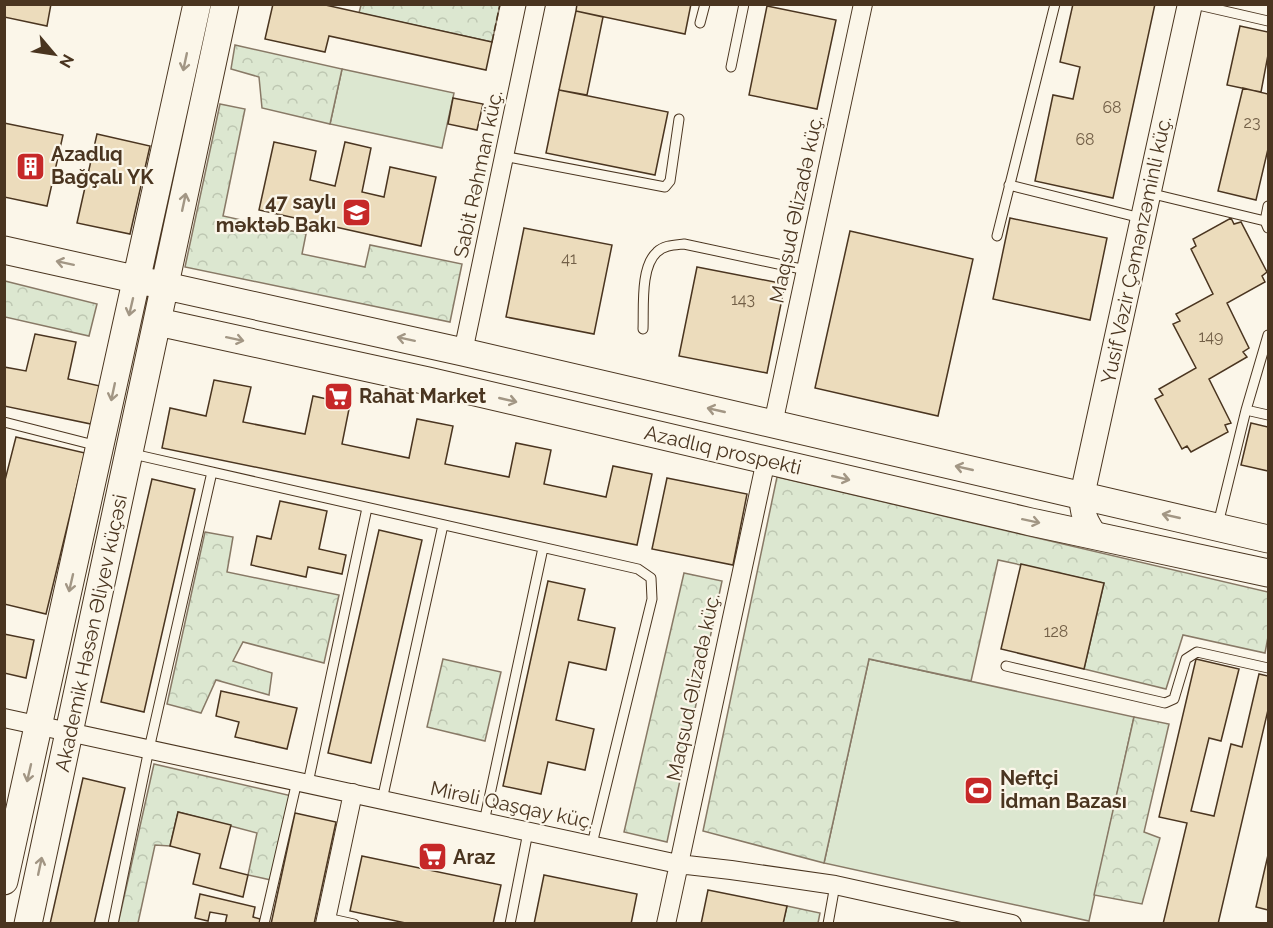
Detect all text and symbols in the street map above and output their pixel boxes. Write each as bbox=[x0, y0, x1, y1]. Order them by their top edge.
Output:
north arrow bbox=[24, 24, 84, 84]
text: N bbox=[55, 51, 78, 71]
one-way arrow bbox=[179, 51, 190, 71]
street label: Sabit Rəhman küç. bbox=[448, 88, 508, 260]
house number: 68 bbox=[1102, 98, 1122, 117]
street label: Maqsud Əlizadə küç. bbox=[764, 113, 828, 305]
house number: 23 bbox=[1244, 113, 1260, 132]
street label: Yusif Vəzir Çəmənzəminli küç. bbox=[1096, 114, 1176, 386]
house number: 68 bbox=[1075, 130, 1095, 149]
place label: Azadlıq Bağçalı YK bbox=[51, 142, 154, 189]
building icon: Azadlıq Bağçalı YK bbox=[14, 150, 46, 182]
place label: 47 saylı məktəb Bakı bbox=[216, 190, 336, 237]
one-way arrow bbox=[179, 193, 190, 212]
school or university icon: 47 saylı məktəb Bakı bbox=[341, 197, 373, 229]
house number: 41 bbox=[561, 249, 577, 268]
one-way arrow bbox=[56, 257, 76, 268]
house number: 143 bbox=[731, 290, 755, 309]
one-way arrow bbox=[125, 297, 137, 316]
house number: 149 bbox=[1199, 327, 1223, 346]
one-way arrow bbox=[397, 333, 416, 344]
one-way arrow bbox=[225, 334, 244, 346]
supermarket icon: Rahat Market bbox=[322, 380, 354, 412]
one-way arrow bbox=[106, 383, 118, 402]
place label: Rahat Market bbox=[359, 384, 486, 408]
one-way arrow bbox=[498, 394, 517, 406]
one-way arrow bbox=[707, 404, 726, 416]
street label: Azadlıq prospekti bbox=[642, 420, 804, 480]
one-way arrow bbox=[955, 462, 974, 474]
one-way arrow bbox=[831, 472, 850, 484]
street label: Akademik Həsən Əliyev küçəsi bbox=[50, 492, 132, 774]
one-way arrow bbox=[1161, 510, 1180, 522]
one-way arrow bbox=[1020, 516, 1040, 527]
one-way arrow bbox=[64, 573, 76, 592]
street label: Maqsud Əlizadə küç. bbox=[661, 591, 725, 783]
house number: 128 bbox=[1044, 622, 1068, 641]
one-way arrow bbox=[22, 763, 34, 782]
place label: Neftçi İdman Bazası bbox=[1000, 766, 1127, 813]
sports icon: Neftçi İdman Bazası bbox=[963, 774, 995, 806]
street label: Mirəli Qaşqay küç. bbox=[428, 776, 596, 834]
supermarket icon: Araz bbox=[416, 841, 448, 873]
place label: Araz bbox=[453, 845, 496, 869]
one-way arrow bbox=[35, 857, 47, 876]

